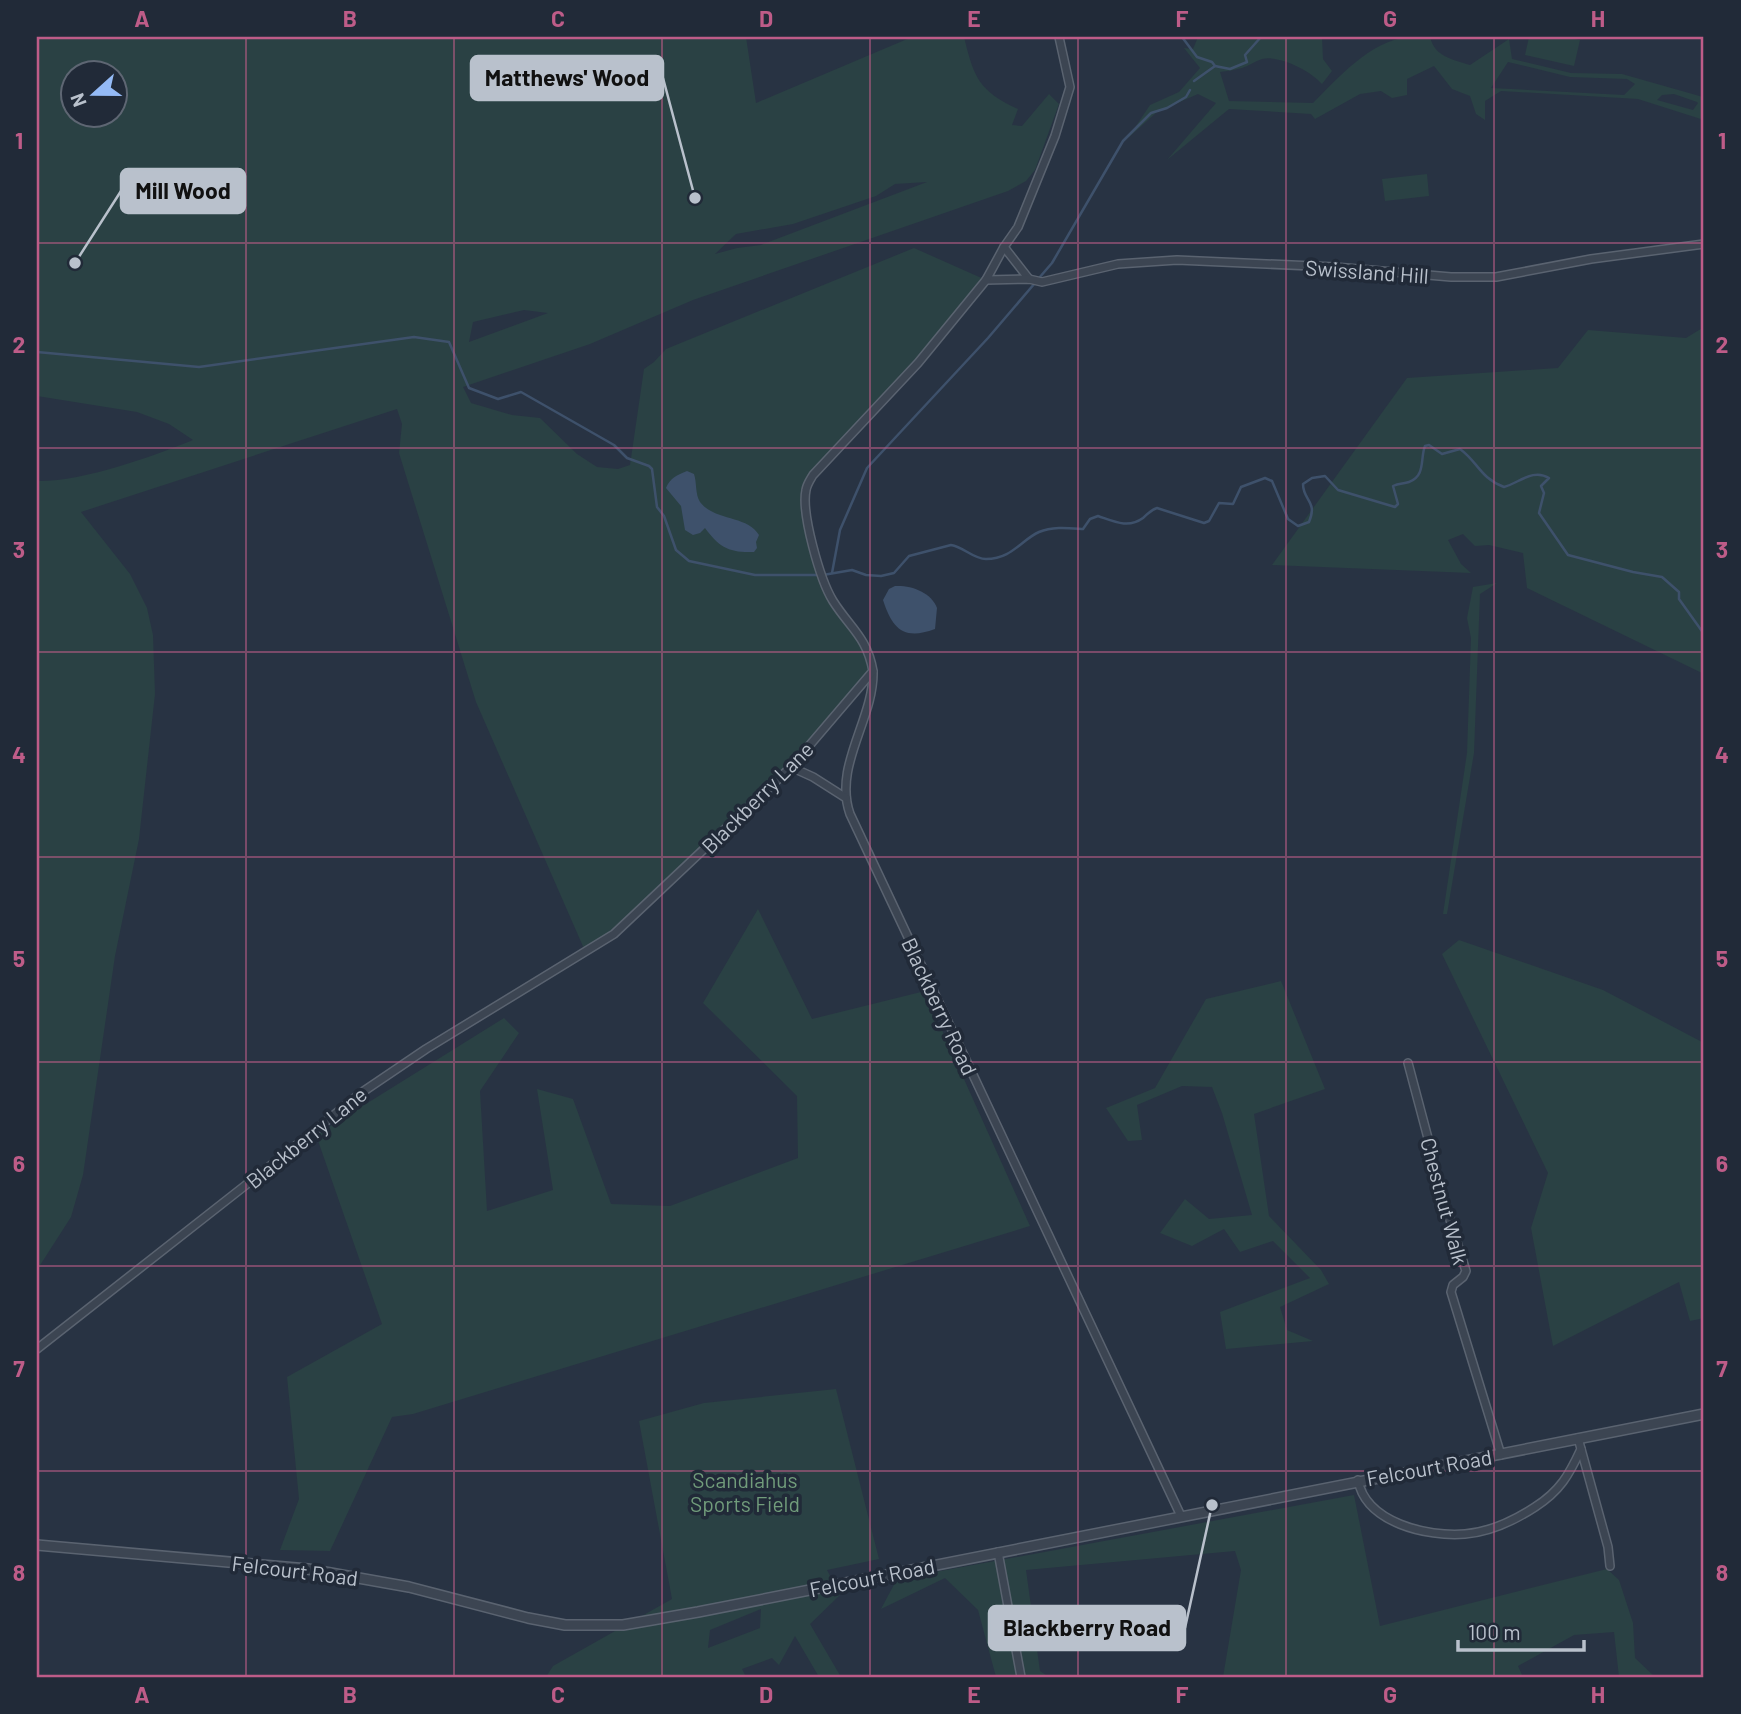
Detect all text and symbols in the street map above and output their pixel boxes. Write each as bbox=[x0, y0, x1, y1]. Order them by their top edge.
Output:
text: A bbox=[134, 4, 150, 32]
text: B bbox=[343, 4, 357, 32]
text: C bbox=[551, 4, 565, 32]
text: D bbox=[759, 4, 773, 32]
text: E bbox=[967, 4, 981, 32]
text: F bbox=[1176, 4, 1189, 32]
text: G bbox=[1383, 4, 1397, 32]
text: H bbox=[1591, 4, 1605, 32]
callout: Matthews' Wood bbox=[471, 56, 663, 100]
north arrow bbox=[60, 60, 130, 130]
text: Matthews' Wood bbox=[485, 63, 649, 91]
text: N bbox=[65, 90, 91, 110]
text: 1 bbox=[15, 126, 23, 154]
text: 1 bbox=[1718, 126, 1726, 154]
callout: Mill Wood bbox=[121, 169, 245, 213]
text: Mill Wood bbox=[135, 176, 231, 204]
street label: Swissland Hill bbox=[1304, 254, 1430, 288]
text: 2 bbox=[13, 330, 25, 358]
text: 2 bbox=[1716, 330, 1728, 358]
text: 3 bbox=[13, 535, 25, 563]
text: 3 bbox=[1716, 535, 1728, 563]
street label: Blackberry Lane bbox=[696, 736, 818, 858]
text: 4 bbox=[12, 740, 26, 768]
text: 4 bbox=[1715, 740, 1729, 768]
street label: Blackberry Road bbox=[897, 933, 983, 1079]
text: 5 bbox=[13, 944, 25, 972]
text: 5 bbox=[1716, 944, 1728, 972]
street label: Blackberry Lane bbox=[241, 1081, 371, 1193]
street label: Chestnut Walk bbox=[1416, 1135, 1474, 1267]
text: 6 bbox=[13, 1149, 25, 1177]
text: 6 bbox=[1716, 1149, 1728, 1177]
text: 7 bbox=[13, 1354, 25, 1382]
text: 7 bbox=[1716, 1354, 1728, 1382]
street label: Felcourt Road bbox=[1364, 1444, 1494, 1490]
park label: Scandiahus Sports Field bbox=[690, 1467, 800, 1516]
street label: Felcourt Road bbox=[231, 1550, 359, 1590]
street label: Felcourt Road bbox=[807, 1553, 937, 1601]
text: 8 bbox=[13, 1558, 25, 1586]
text: 8 bbox=[1716, 1558, 1728, 1586]
callout: Blackberry Road bbox=[989, 1606, 1185, 1650]
scale bar bbox=[1458, 1609, 1584, 1653]
text: Blackberry Road bbox=[1003, 1613, 1171, 1641]
text: 100 m bbox=[1468, 1619, 1521, 1644]
text: A bbox=[134, 1680, 150, 1708]
text: B bbox=[343, 1680, 357, 1708]
text: C bbox=[551, 1680, 565, 1708]
text: D bbox=[759, 1680, 773, 1708]
text: E bbox=[967, 1680, 981, 1708]
text: F bbox=[1176, 1680, 1189, 1708]
text: G bbox=[1383, 1680, 1397, 1708]
text: H bbox=[1591, 1680, 1605, 1708]

